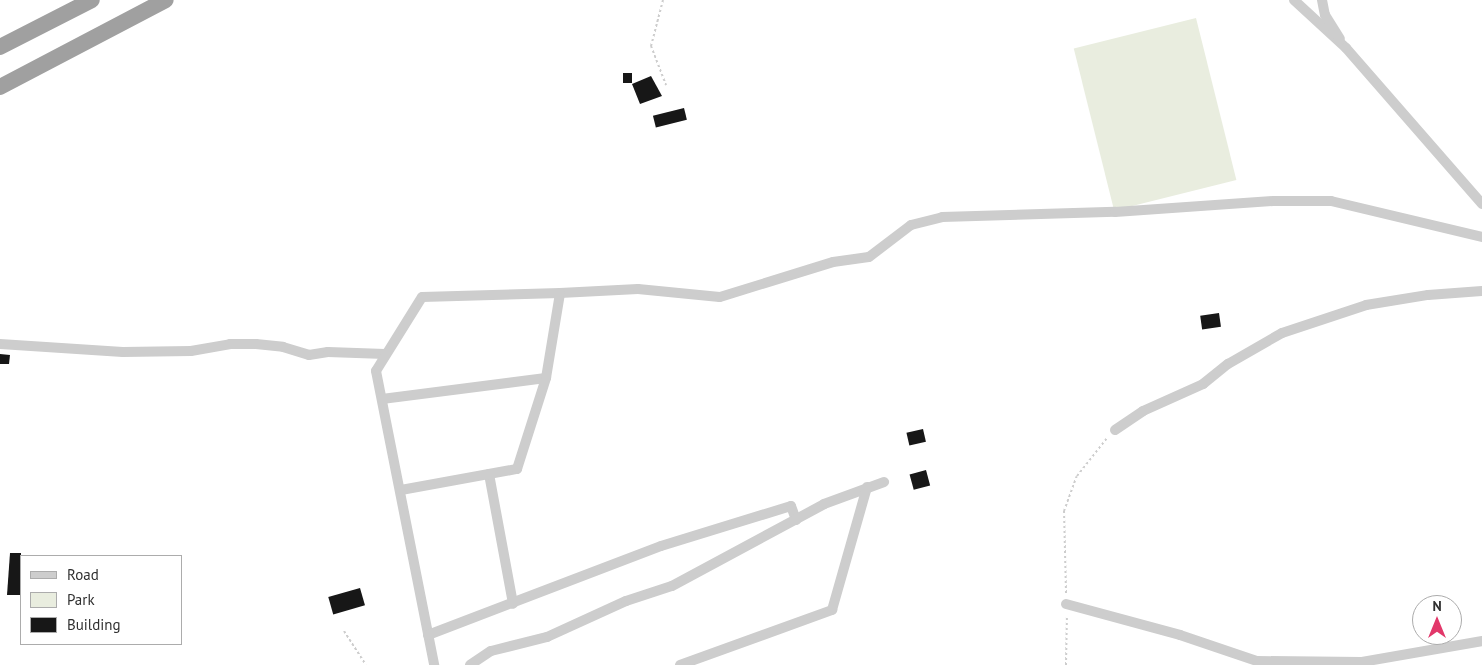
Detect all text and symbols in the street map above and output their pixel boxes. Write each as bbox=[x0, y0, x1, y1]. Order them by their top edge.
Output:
legend bbox=[20, 555, 182, 645]
text: Road bbox=[67, 565, 99, 584]
text: Park bbox=[67, 590, 95, 609]
north arrow bbox=[1412, 595, 1462, 645]
text: N bbox=[1432, 597, 1442, 615]
text: Building bbox=[67, 615, 121, 634]

